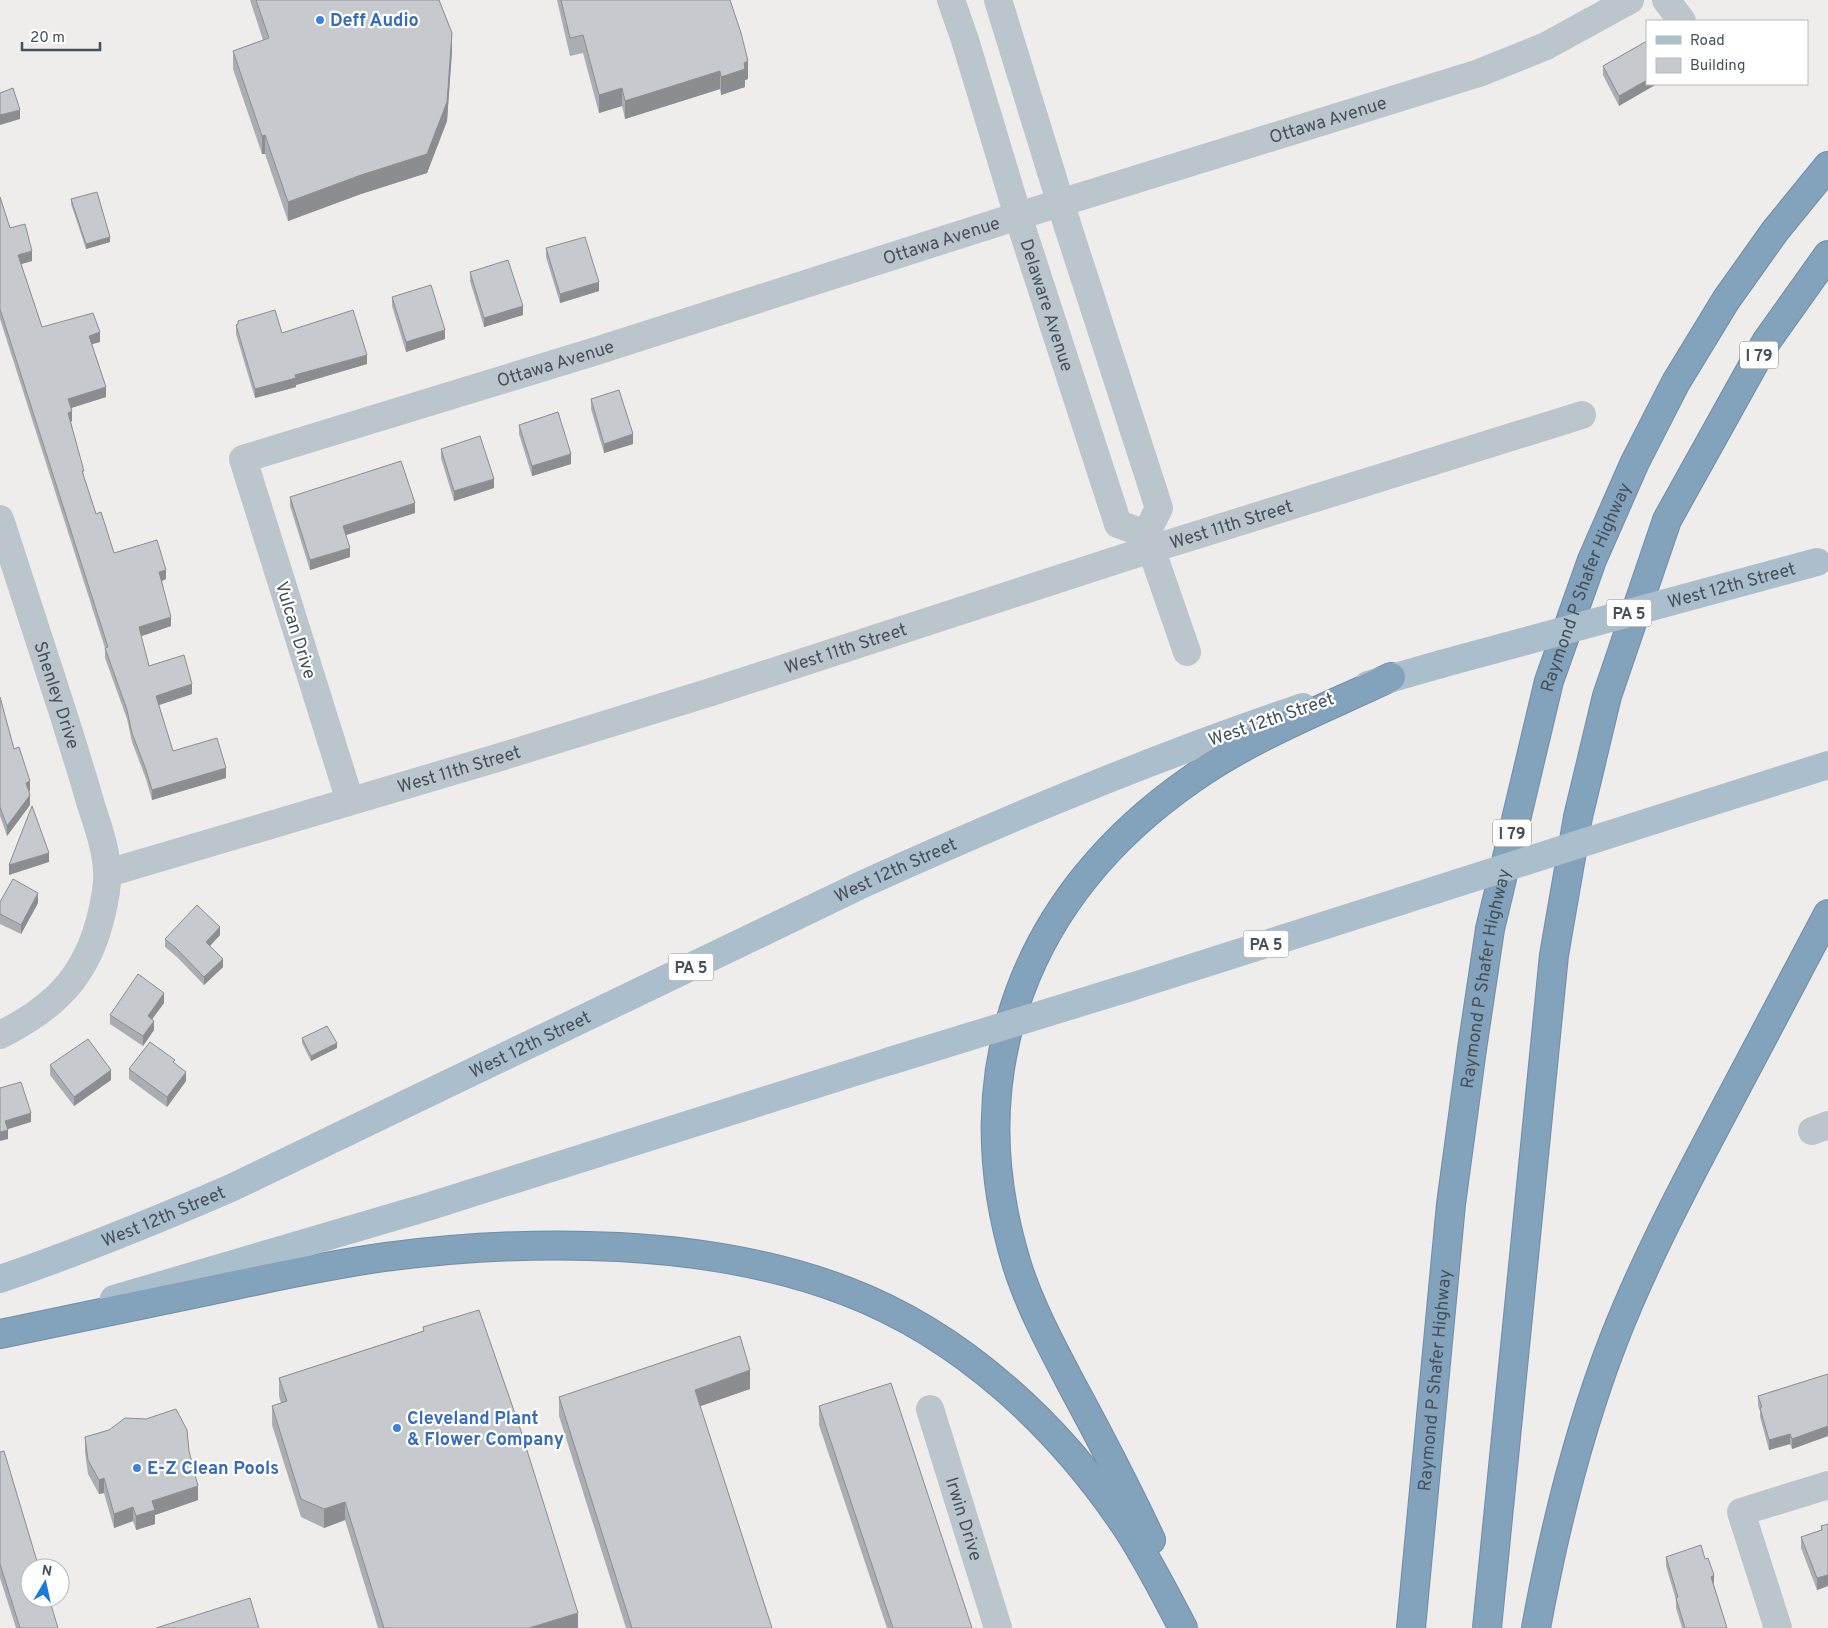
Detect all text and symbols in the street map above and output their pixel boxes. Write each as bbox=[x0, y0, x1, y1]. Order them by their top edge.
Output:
place label: Deff Audio bbox=[330, 10, 419, 33]
marker: Deff Audio bbox=[314, 14, 326, 26]
scale bar bbox=[22, 20, 100, 52]
legend bbox=[1646, 20, 1808, 85]
text: 20 m bbox=[30, 29, 65, 48]
text: Road bbox=[1690, 32, 1725, 51]
text: Building bbox=[1690, 57, 1745, 76]
street label: Ottawa Avenue bbox=[1267, 92, 1390, 150]
street label: Ottawa Avenue bbox=[880, 213, 1003, 271]
street label: Delaware Avenue bbox=[1013, 236, 1078, 375]
street label: Ottawa Avenue bbox=[494, 336, 617, 394]
road number: I 79 bbox=[1740, 342, 1778, 368]
street label: Raymond P Shafer Highway bbox=[1537, 480, 1637, 695]
street label: West 11th Street bbox=[1167, 496, 1296, 556]
street label: West 12th Street bbox=[1665, 558, 1798, 615]
street label: Vulcan Drive bbox=[269, 579, 320, 682]
road number: PA 5 bbox=[1606, 600, 1652, 626]
street label: West 11th Street bbox=[782, 619, 910, 680]
street label: Shenley Drive bbox=[27, 639, 84, 752]
street label: West 12th Street bbox=[1206, 688, 1337, 753]
street label: West 11th Street bbox=[395, 741, 524, 800]
road number: I 79 bbox=[1493, 820, 1531, 846]
street label: West 12th Street bbox=[831, 834, 961, 909]
street label: Raymond P Shafer Highway bbox=[1457, 867, 1517, 1090]
road number: PA 5 bbox=[1244, 931, 1288, 958]
road number: PA 5 bbox=[668, 954, 714, 980]
street label: West 12th Street bbox=[466, 1007, 595, 1085]
street label: West 12th Street bbox=[99, 1182, 229, 1253]
street label: Raymond P Shafer Highway bbox=[1414, 1268, 1458, 1492]
place label: Cleveland Plant & Flower Company bbox=[407, 1408, 564, 1452]
marker: Cleveland Plant & Flower Company bbox=[391, 1422, 403, 1434]
place label: E-Z Clean Pools bbox=[147, 1458, 279, 1481]
marker: E-Z Clean Pools bbox=[131, 1462, 143, 1474]
street label: Irwin Drive bbox=[939, 1474, 986, 1564]
north arrow bbox=[20, 1558, 70, 1608]
text: N bbox=[40, 1562, 53, 1581]

